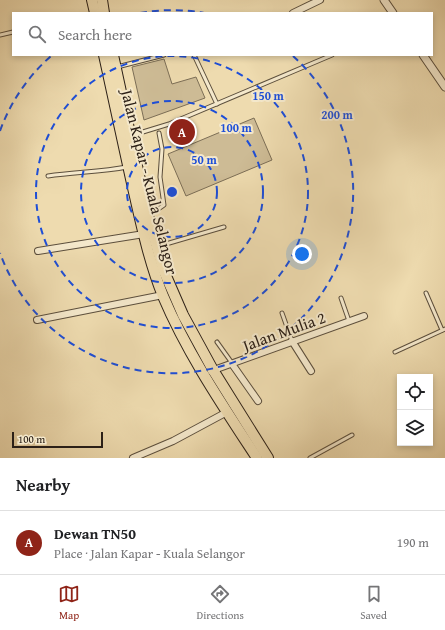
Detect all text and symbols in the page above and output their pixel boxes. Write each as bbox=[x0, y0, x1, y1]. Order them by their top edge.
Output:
search box bbox=[12, 12, 433, 56]
icon: search bbox=[26, 23, 48, 45]
text: Search here bbox=[58, 24, 132, 45]
street label: Jalan Kapar - Kuala Selangor bbox=[115, 85, 185, 277]
text: 150 m bbox=[252, 87, 285, 104]
text: 200 m bbox=[321, 106, 354, 123]
pin: A bbox=[169, 117, 195, 147]
text: 100 m bbox=[220, 119, 253, 136]
text: 50 m bbox=[191, 151, 217, 168]
centre of rings bbox=[165, 185, 179, 199]
your location bbox=[292, 244, 312, 264]
street label: Jalan Mulia 2 bbox=[237, 305, 329, 358]
map controls bbox=[397, 374, 433, 446]
button: locate bbox=[397, 374, 433, 410]
button: layers bbox=[397, 410, 433, 446]
scale bar bbox=[12, 430, 103, 449]
text: 100 m bbox=[18, 431, 45, 447]
text: Nearby bbox=[16, 472, 70, 497]
text: Dewan TN50 bbox=[54, 523, 136, 544]
text: A bbox=[25, 533, 33, 552]
text: 190 m bbox=[397, 533, 429, 552]
text: Place · Jalan Kapar - Kuala Selangor bbox=[54, 544, 245, 563]
tab: Map bbox=[58, 583, 80, 623]
tab: Directions bbox=[197, 583, 244, 623]
tab: Saved bbox=[360, 583, 387, 623]

